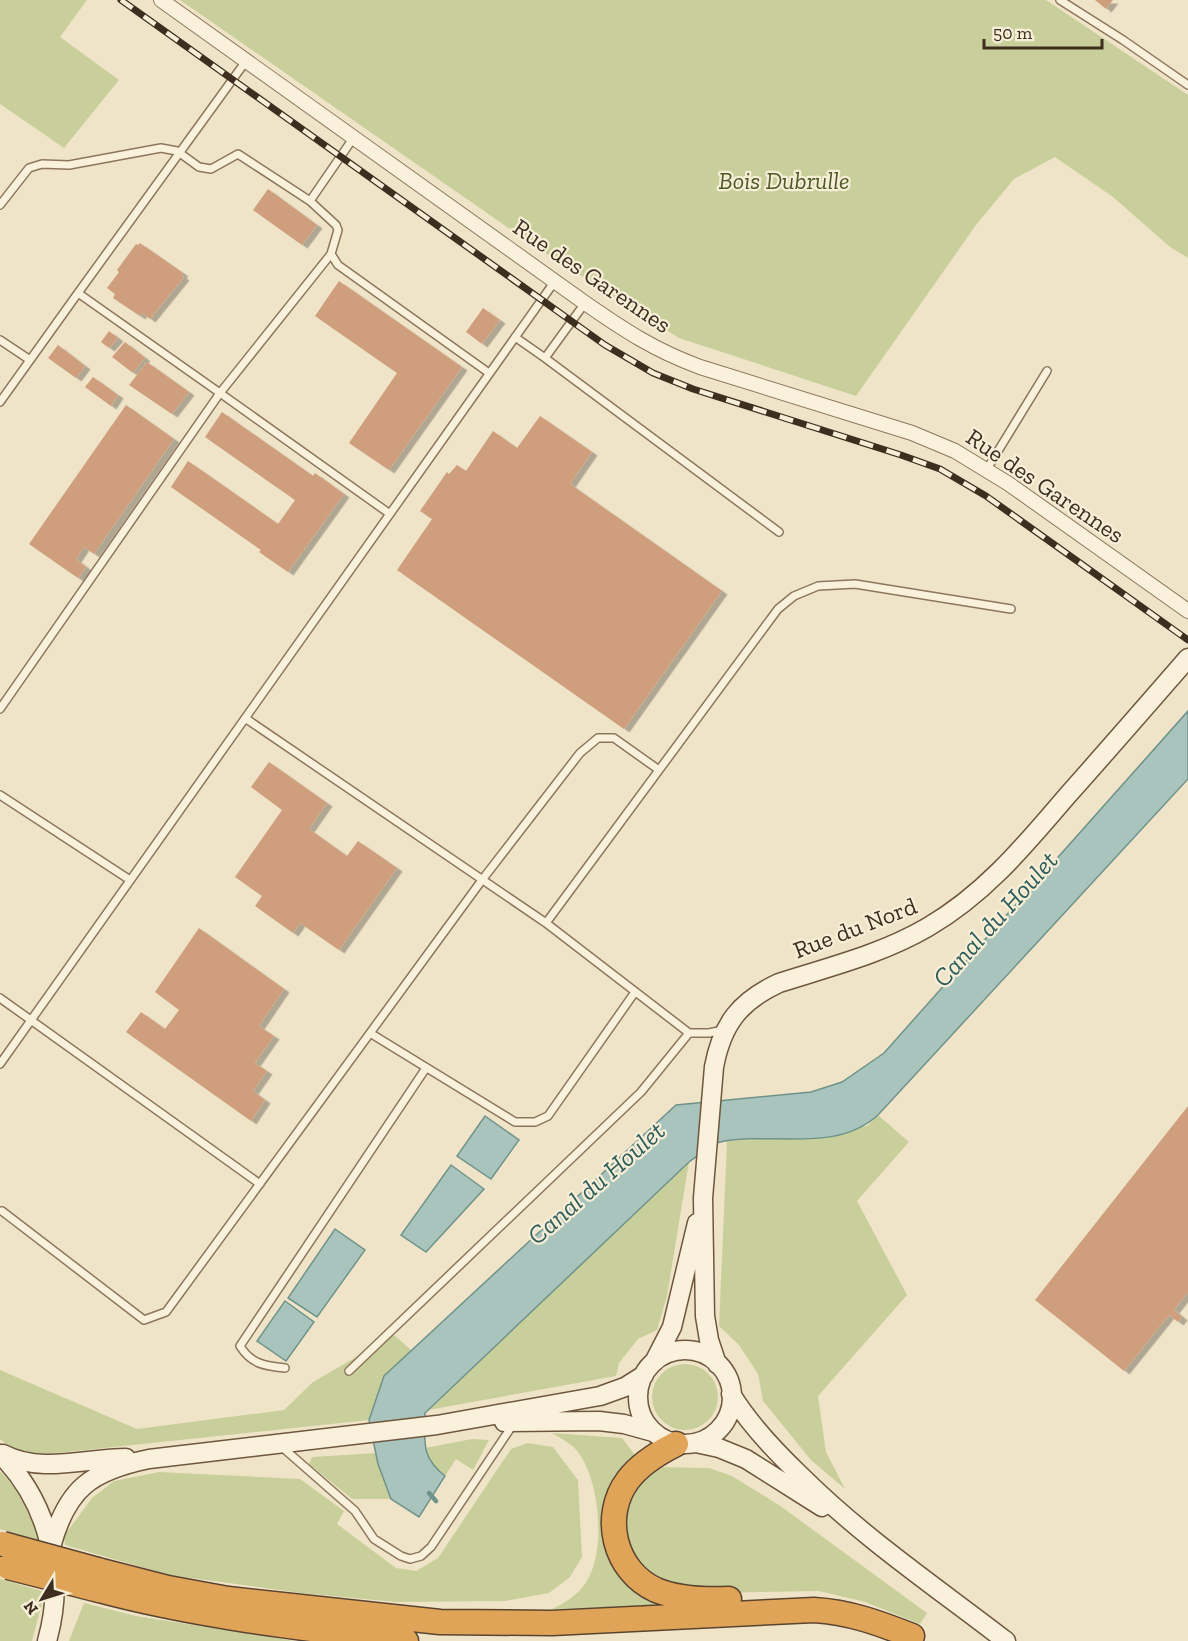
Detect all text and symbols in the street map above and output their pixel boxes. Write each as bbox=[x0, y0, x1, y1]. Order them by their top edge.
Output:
scale bar bbox=[984, 12, 1102, 50]
text: 50 m bbox=[993, 22, 1033, 44]
park label: Bois Dubrulle bbox=[719, 166, 849, 195]
street label: Rue des Garennes bbox=[508, 212, 677, 339]
street label: Rue des Garennes bbox=[961, 422, 1130, 549]
water label: Canal du Houlet bbox=[926, 844, 1064, 994]
street label: Rue du Nord bbox=[789, 891, 921, 964]
water label: Canal du Houlet bbox=[521, 1115, 671, 1251]
north arrow bbox=[12, 1569, 72, 1629]
text: N bbox=[19, 1597, 42, 1619]

